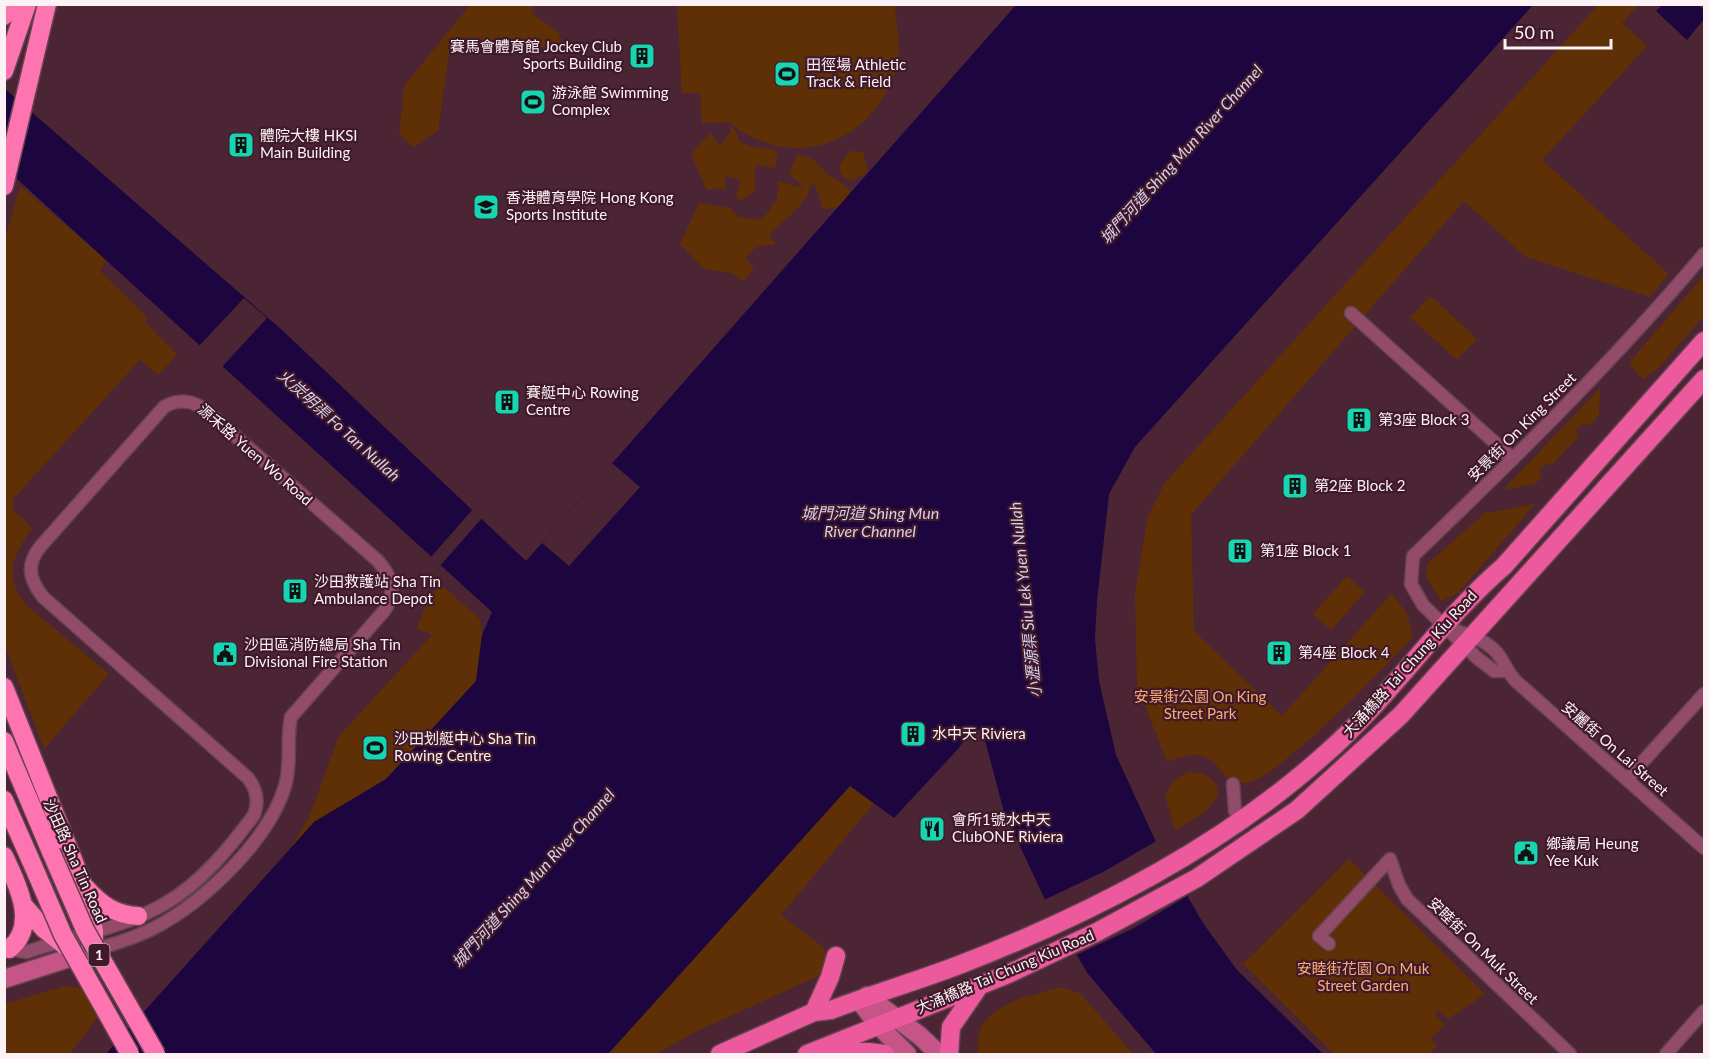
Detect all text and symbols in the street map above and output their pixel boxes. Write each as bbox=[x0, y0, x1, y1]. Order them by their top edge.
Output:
scale bar bbox=[1505, 12, 1612, 50]
text: 50 m bbox=[1514, 21, 1554, 43]
place label: 賽馬會體育館 Jockey Club Sports Building bbox=[450, 37, 622, 72]
building icon: 賽馬會體育館 Jockey Club Sports Building bbox=[627, 41, 657, 71]
place label: 田徑場 Athletic Track & Field bbox=[806, 55, 906, 90]
sports icon: 田徑場 Athletic Track & Field bbox=[772, 59, 802, 89]
water label: 城門河道 Shing Mun River Channel bbox=[1095, 60, 1266, 247]
place label: 游泳館 Swimming Complex bbox=[552, 83, 669, 118]
sports icon: 游泳館 Swimming Complex bbox=[518, 87, 548, 117]
place label: 體院大樓 HKSI Main Building bbox=[260, 126, 358, 161]
building icon: 體院大樓 HKSI Main Building bbox=[226, 130, 256, 160]
place label: 香港體育學院 Hong Kong Sports Institute bbox=[506, 188, 674, 223]
school or university icon: 香港體育學院 Hong Kong Sports Institute bbox=[471, 192, 501, 222]
water label: 火炭明渠 Fo Tan Nullah bbox=[274, 365, 404, 485]
street label: 安景街 On King Street bbox=[1463, 368, 1580, 484]
place label: 賽艇中心 Rowing Centre bbox=[526, 383, 639, 418]
building icon: 賽艇中心 Rowing Centre bbox=[492, 387, 522, 417]
street label: 源禾路 Yuen Wo Road bbox=[195, 400, 316, 509]
building icon: 第3座 Block 3 bbox=[1344, 405, 1374, 435]
place label: 第3座 Block 3 bbox=[1378, 410, 1469, 428]
building icon: 第2座 Block 2 bbox=[1280, 471, 1310, 501]
place label: 第2座 Block 2 bbox=[1314, 476, 1405, 494]
water label: 小瀝源渠 Siu Lek Yuen Nullah bbox=[1005, 501, 1044, 699]
water label: 城門河道 Shing Mun River Channel bbox=[801, 503, 939, 540]
building icon: 第1座 Block 1 bbox=[1225, 536, 1255, 566]
place label: 第1座 Block 1 bbox=[1260, 541, 1351, 559]
place label: 沙田救護站 Sha Tin Ambulance Depot bbox=[314, 572, 441, 607]
building icon: 沙田救護站 Sha Tin Ambulance Depot bbox=[280, 576, 310, 606]
street label: 大涌橋路 Tai Chung Kiu Road bbox=[1338, 586, 1480, 741]
place label: 沙田區消防總局 Sha Tin Divisional Fire Station bbox=[244, 635, 401, 670]
building icon: 第4座 Block 4 bbox=[1264, 638, 1294, 668]
public building icon: 沙田區消防總局 Sha Tin Divisional Fire Station bbox=[210, 639, 240, 669]
place label: 第4座 Block 4 bbox=[1298, 643, 1390, 661]
park label: 安景街公園 On King Street Park bbox=[1134, 687, 1267, 722]
street label: 安麗街 On Lai Street bbox=[1559, 697, 1673, 800]
building icon: 水中天 Riviera bbox=[898, 719, 928, 749]
place label: 水中天 Riviera bbox=[932, 724, 1026, 742]
place label: 沙田划艇中心 Sha Tin Rowing Centre bbox=[394, 729, 536, 764]
sports icon: 沙田划艇中心 Sha Tin Rowing Centre bbox=[360, 733, 390, 763]
water label: 城門河道 Shing Mun River Channel bbox=[447, 784, 618, 971]
street label: 沙田路 Sha Tin Road bbox=[40, 796, 111, 925]
place label: 會所1號水中天 ClubONE Riviera bbox=[952, 810, 1063, 845]
restaurant icon: 會所1號水中天 ClubONE Riviera bbox=[917, 814, 947, 844]
place label: 鄉議局 Heung Yee Kuk bbox=[1546, 834, 1639, 869]
public building icon: 鄉議局 Heung Yee Kuk bbox=[1511, 838, 1541, 868]
street label: 安睦街 On Muk Street bbox=[1425, 893, 1543, 1008]
street label: 大涌橋路 Tai Chung Kiu Road bbox=[913, 925, 1096, 1017]
road number: 1 bbox=[88, 944, 110, 966]
park label: 安睦街花園 On Muk Street Garden bbox=[1297, 959, 1430, 994]

